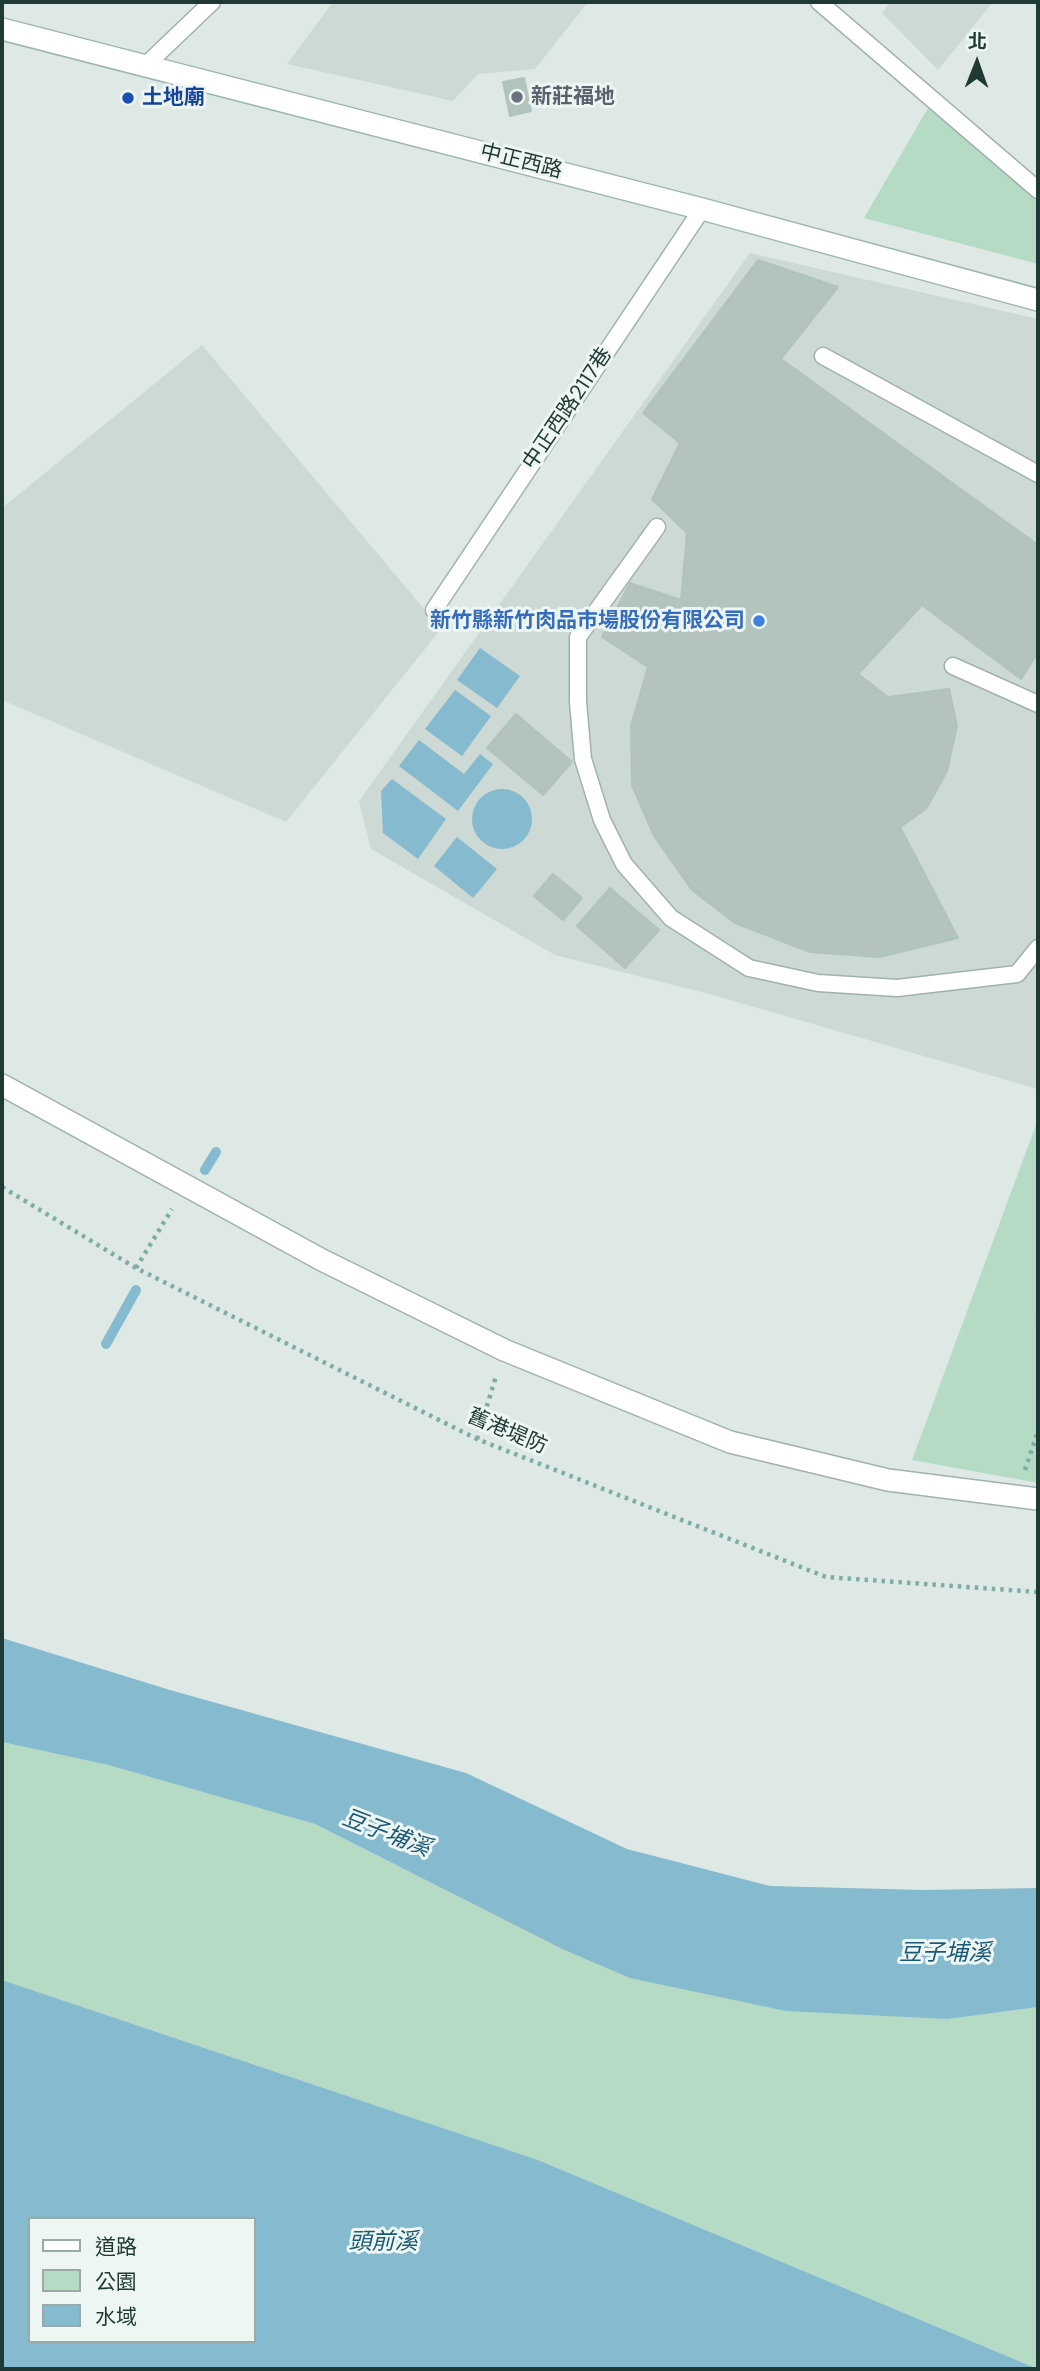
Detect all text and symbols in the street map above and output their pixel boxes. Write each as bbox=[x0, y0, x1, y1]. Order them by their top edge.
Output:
north arrow bbox=[942, 28, 1012, 98]
text: 北 bbox=[968, 29, 987, 54]
place label: 新莊福地 bbox=[531, 84, 615, 110]
place label: 土地廟 bbox=[142, 85, 205, 111]
marker: 新莊福地 bbox=[509, 89, 525, 105]
marker: 土地廟 bbox=[120, 90, 136, 106]
street label: 中正西路 bbox=[477, 140, 565, 184]
street label: 中正西路2117巷 bbox=[518, 343, 618, 475]
place label: 新竹縣新竹肉品市場股份有限公司 bbox=[430, 608, 745, 634]
marker: 新竹縣新竹肉品市場股份有限公司 bbox=[751, 613, 767, 629]
street label: 舊港堤防 bbox=[463, 1404, 551, 1460]
water label: 豆子埔溪 bbox=[338, 1805, 434, 1863]
water label: 豆子埔溪 bbox=[899, 1940, 991, 1968]
legend bbox=[28, 2217, 256, 2343]
water label: 頭前溪 bbox=[349, 2229, 417, 2257]
text: 道路 bbox=[95, 2233, 137, 2261]
text: 公園 bbox=[95, 2268, 137, 2296]
text: 水域 bbox=[95, 2303, 137, 2331]

